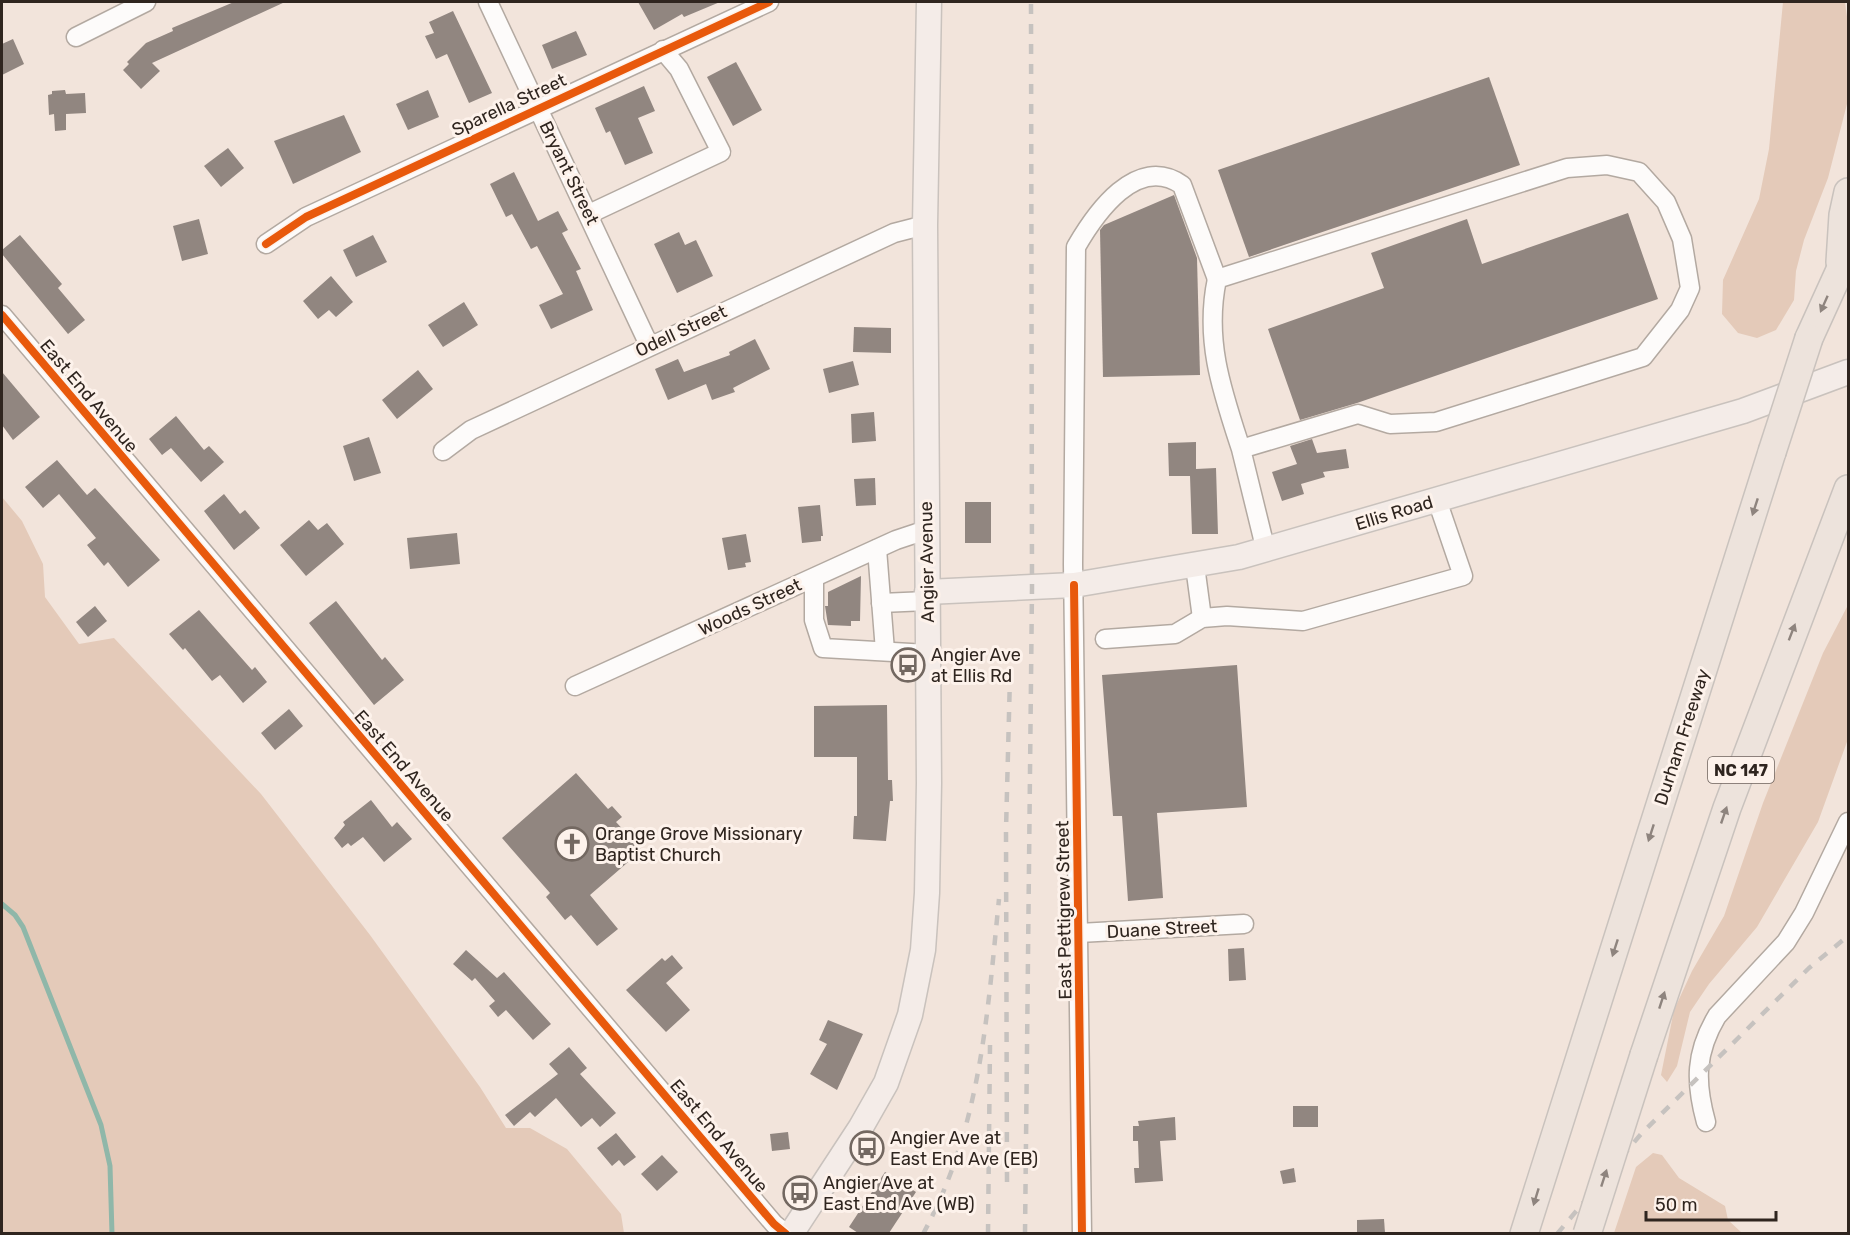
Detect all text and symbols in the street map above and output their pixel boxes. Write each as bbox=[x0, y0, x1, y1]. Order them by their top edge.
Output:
street label: Sparella Street bbox=[448, 69, 570, 141]
street label: Bryant Street bbox=[534, 118, 604, 228]
one-way arrow bbox=[1820, 296, 1829, 313]
street label: Odell Street bbox=[632, 300, 730, 362]
street label: East End Avenue bbox=[35, 335, 143, 457]
street label: Ellis Road bbox=[1352, 491, 1436, 535]
one-way arrow bbox=[1749, 498, 1759, 516]
street label: Angier Avenue bbox=[915, 501, 939, 623]
street label: Woods Street bbox=[695, 574, 805, 640]
one-way arrow bbox=[1788, 623, 1797, 641]
place label: Angier Ave at Ellis Rd bbox=[931, 644, 1021, 687]
bus stop icon: Angier Ave at Ellis Rd bbox=[890, 647, 926, 683]
street label: Durham Freeway bbox=[1650, 666, 1714, 808]
street label: East End Avenue bbox=[349, 706, 459, 826]
road number: NC 147 bbox=[1708, 757, 1774, 783]
one-way arrow bbox=[1720, 806, 1730, 824]
street label: East Pettigrew Street bbox=[1051, 820, 1077, 1000]
place label: Orange Grove Missionary Baptist Church bbox=[595, 823, 802, 866]
one-way arrow bbox=[1646, 824, 1655, 842]
church icon: Orange Grove Missionary Baptist Church bbox=[554, 826, 590, 862]
street label: Duane Street bbox=[1106, 915, 1218, 943]
one-way arrow bbox=[1610, 939, 1619, 957]
one-way arrow bbox=[1658, 991, 1667, 1009]
street label: East End Avenue bbox=[665, 1075, 773, 1197]
place label: Angier Ave at East End Ave (EB) bbox=[890, 1127, 1038, 1170]
bus stop icon: Angier Ave at East End Ave (EB) bbox=[849, 1130, 885, 1166]
one-way arrow bbox=[1600, 1169, 1610, 1187]
place label: Angier Ave at East End Ave (WB) bbox=[823, 1172, 975, 1215]
bus stop icon: Angier Ave at East End Ave (WB) bbox=[782, 1175, 818, 1211]
scale bar bbox=[1646, 1184, 1776, 1222]
one-way arrow bbox=[1530, 1188, 1540, 1206]
text: 50 m bbox=[1655, 1194, 1698, 1216]

